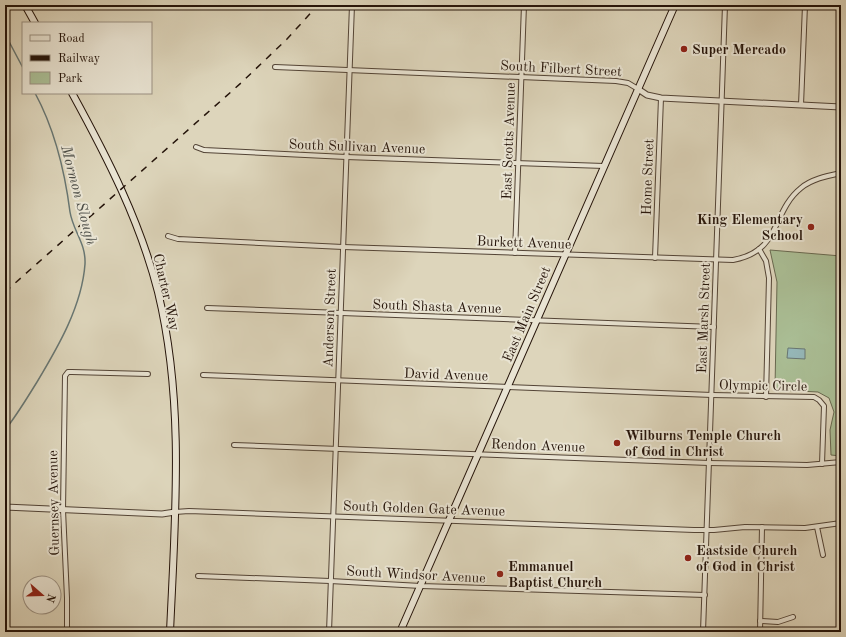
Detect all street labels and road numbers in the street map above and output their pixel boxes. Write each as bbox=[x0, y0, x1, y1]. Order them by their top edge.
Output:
street label: South Filbert Street bbox=[500, 59, 622, 79]
street label: East Scotts Avenue bbox=[500, 82, 518, 200]
street label: South Sullivan Avenue bbox=[288, 138, 426, 156]
street label: Home Street bbox=[640, 138, 656, 216]
street label: Burkett Avenue bbox=[476, 234, 572, 252]
street label: Charter Way bbox=[150, 252, 182, 333]
street label: East Marsh Street bbox=[695, 262, 713, 374]
street label: East Main Street bbox=[500, 264, 553, 364]
street label: Anderson Street bbox=[321, 268, 339, 368]
street label: South Shasta Avenue bbox=[372, 298, 502, 316]
street label: David Avenue bbox=[404, 367, 488, 383]
street label: Olympic Circle bbox=[719, 378, 807, 394]
street label: Rendon Avenue bbox=[491, 437, 585, 455]
street label: Guernsey Avenue bbox=[46, 450, 62, 556]
street label: South Golden Gate Avenue bbox=[343, 499, 505, 519]
street label: South Windsor Avenue bbox=[346, 564, 486, 586]

